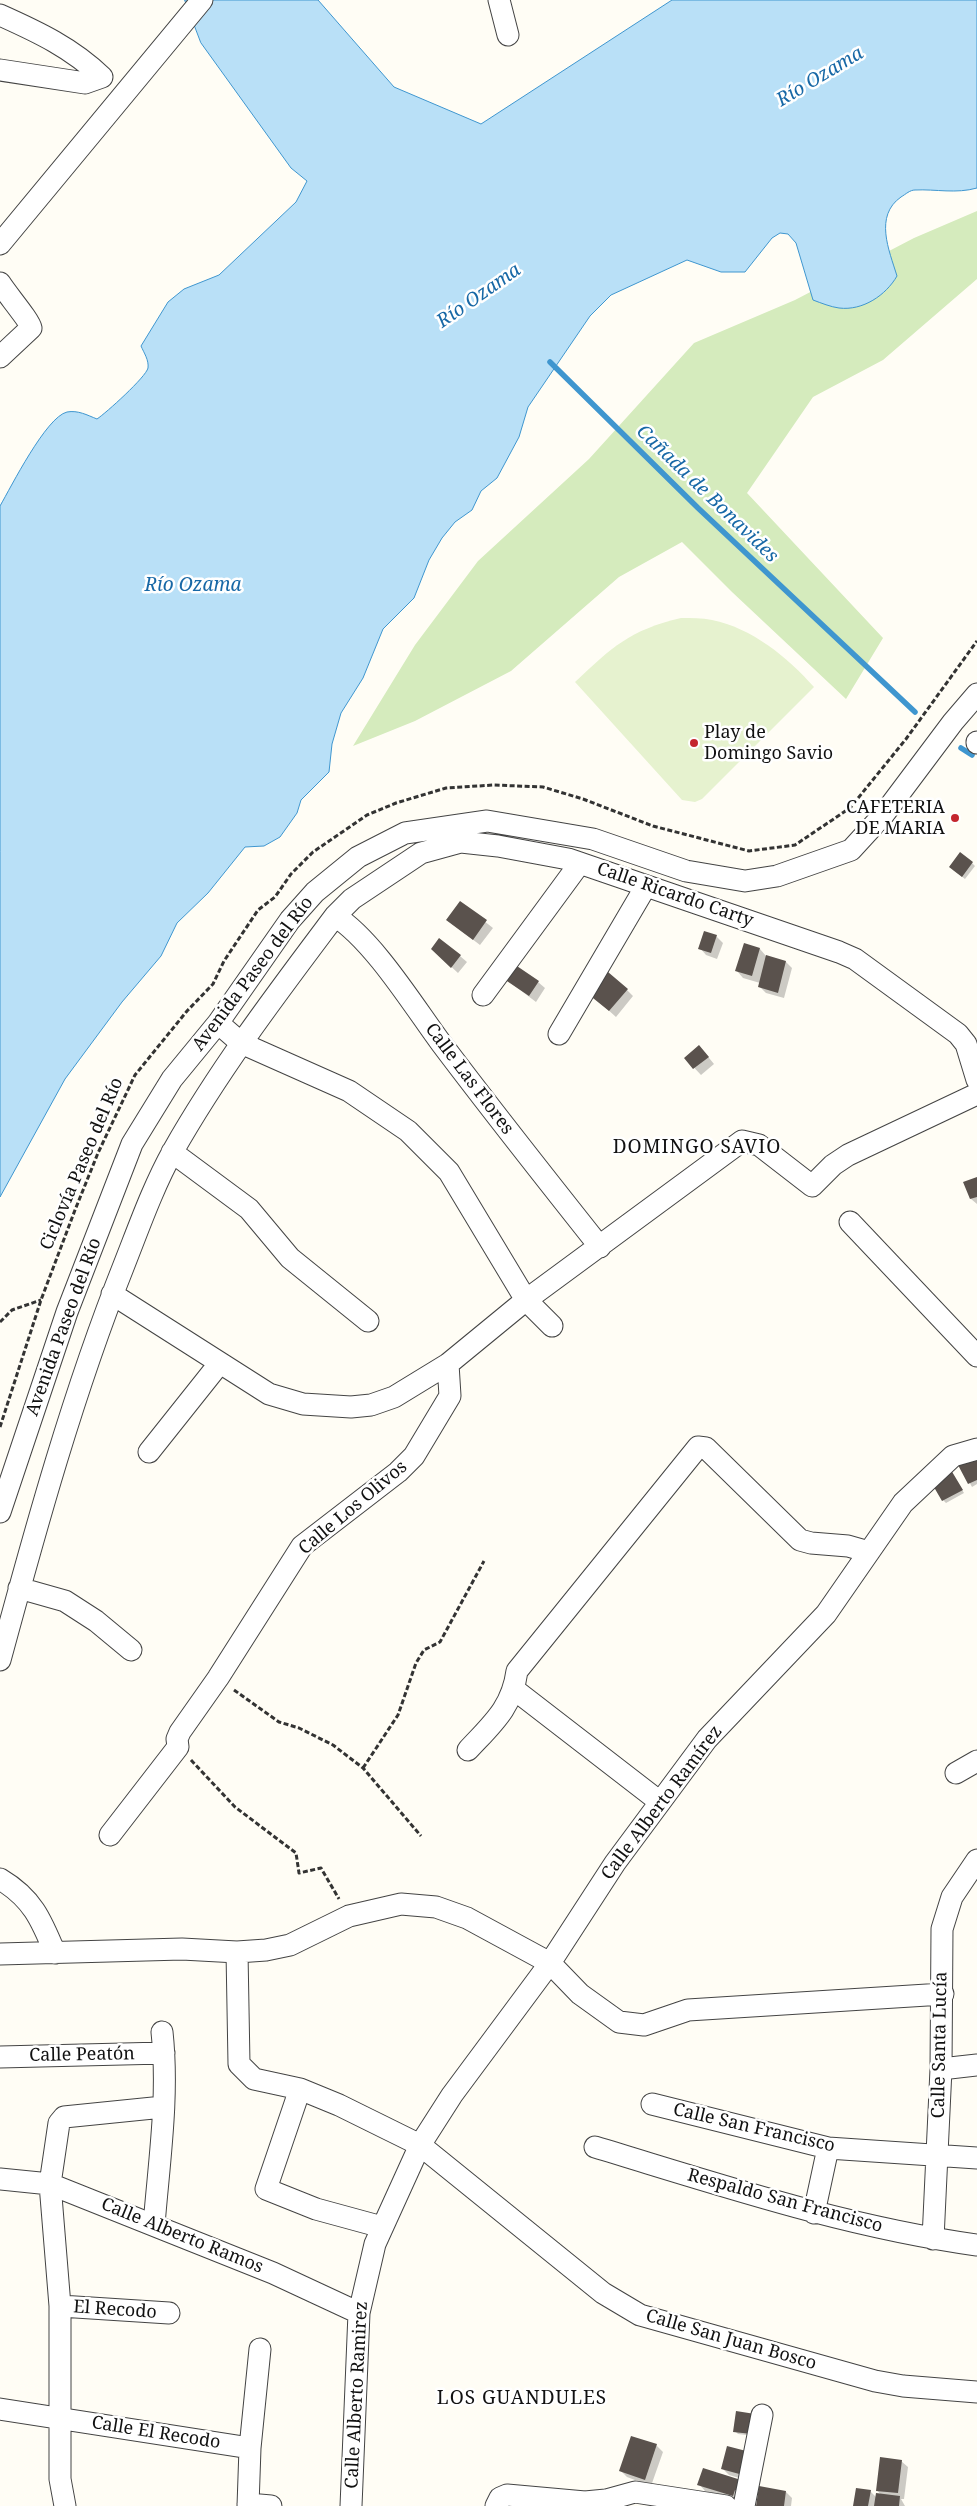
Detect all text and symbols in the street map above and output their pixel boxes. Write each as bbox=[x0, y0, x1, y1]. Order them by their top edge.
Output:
water label: Río Ozama bbox=[773, 42, 867, 112]
water label: Río Ozama bbox=[433, 259, 525, 333]
water label: Cañada de Bonavides bbox=[631, 420, 783, 568]
water label: Río Ozama bbox=[144, 575, 242, 597]
place label: Play de Domingo Savio bbox=[704, 722, 833, 764]
marker: Play de Domingo Savio bbox=[688, 737, 700, 749]
place label: CAFETERIA DE MARIA bbox=[846, 797, 945, 840]
marker: CAFETERIA DE MARIA bbox=[949, 812, 961, 824]
street label: Calle Ricardo Carty bbox=[594, 858, 756, 932]
street label: Avenida Paseo del Río bbox=[188, 893, 318, 1055]
street label: Calle Las Flores bbox=[420, 1019, 518, 1139]
street label: Ciclovía Paseo del Río bbox=[36, 1074, 128, 1254]
district label: DOMINGO SAVIO bbox=[611, 1137, 783, 1159]
street label: Avenida Paseo del Río bbox=[22, 1235, 106, 1419]
street label: Calle Los Olivos bbox=[294, 1456, 412, 1560]
street label: Calle Alberto Ramírez bbox=[597, 1722, 727, 1884]
street label: Calle Santa Lucía bbox=[928, 1971, 952, 2119]
street label: Calle Peatón bbox=[29, 2043, 135, 2067]
street label: Calle San Francisco bbox=[671, 2099, 837, 2157]
street label: Respaldo San Francisco bbox=[685, 2165, 885, 2237]
street label: Calle Alberto Ramos bbox=[98, 2194, 266, 2278]
street label: El Recodo bbox=[73, 2296, 157, 2324]
street label: Calle Alberto Ramirez bbox=[341, 2301, 373, 2489]
street label: Calle San Juan Bosco bbox=[643, 2305, 819, 2375]
district label: LOS GUANDULES bbox=[435, 2388, 609, 2410]
street label: Calle El Recodo bbox=[90, 2412, 222, 2454]

